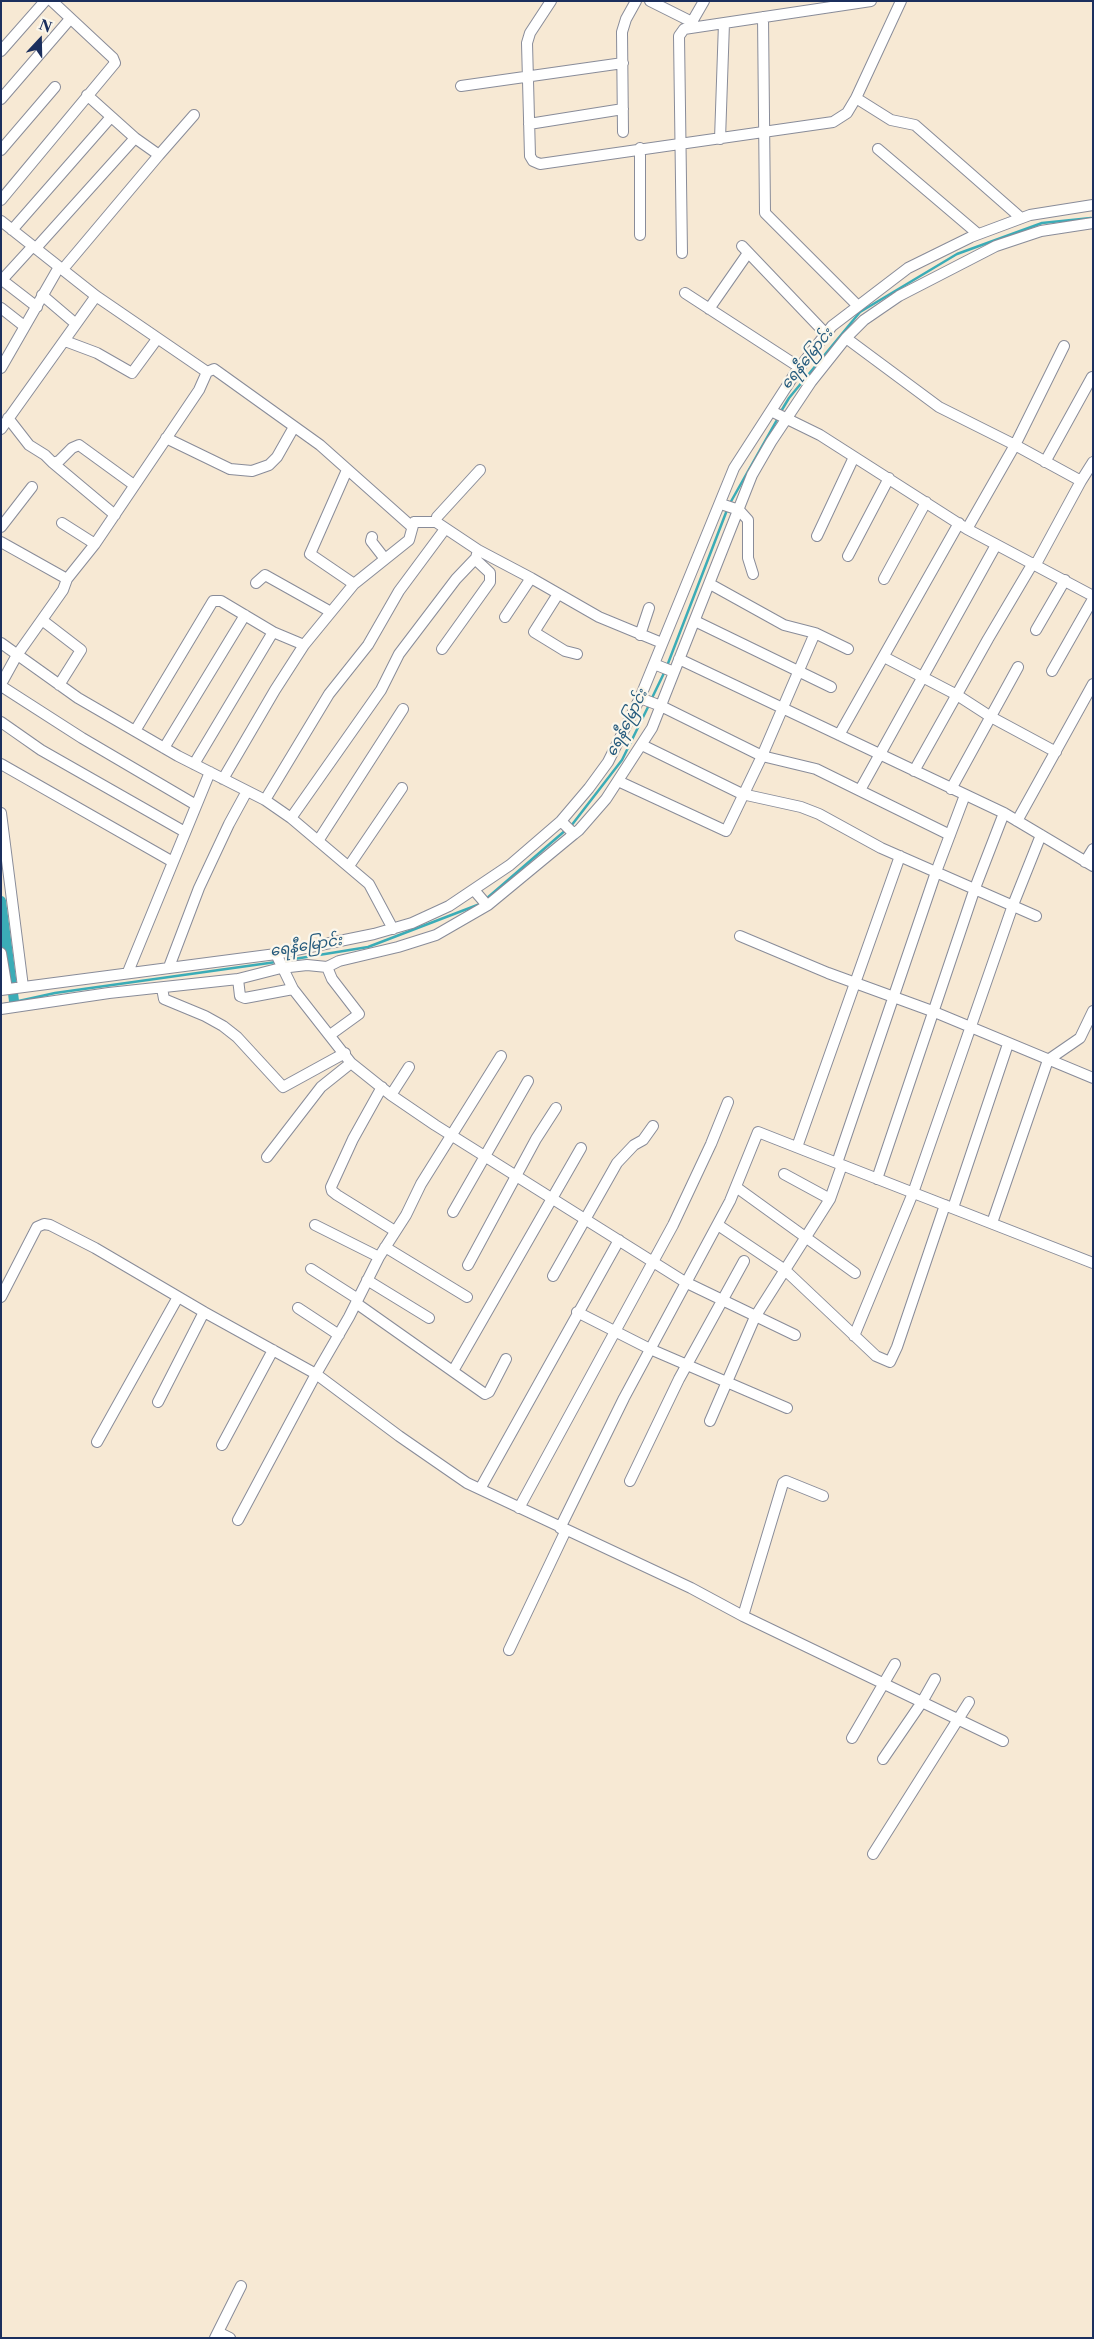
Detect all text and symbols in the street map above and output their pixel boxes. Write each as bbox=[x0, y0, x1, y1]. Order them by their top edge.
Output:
north arrow bbox=[15, 15, 65, 65]
text: N bbox=[36, 15, 54, 37]
water label: ရေနီမြောင်း bbox=[777, 325, 837, 393]
water label: ရေနီမြောင်း bbox=[602, 686, 652, 760]
water label: ရေနီမြောင်း bbox=[269, 931, 343, 961]

